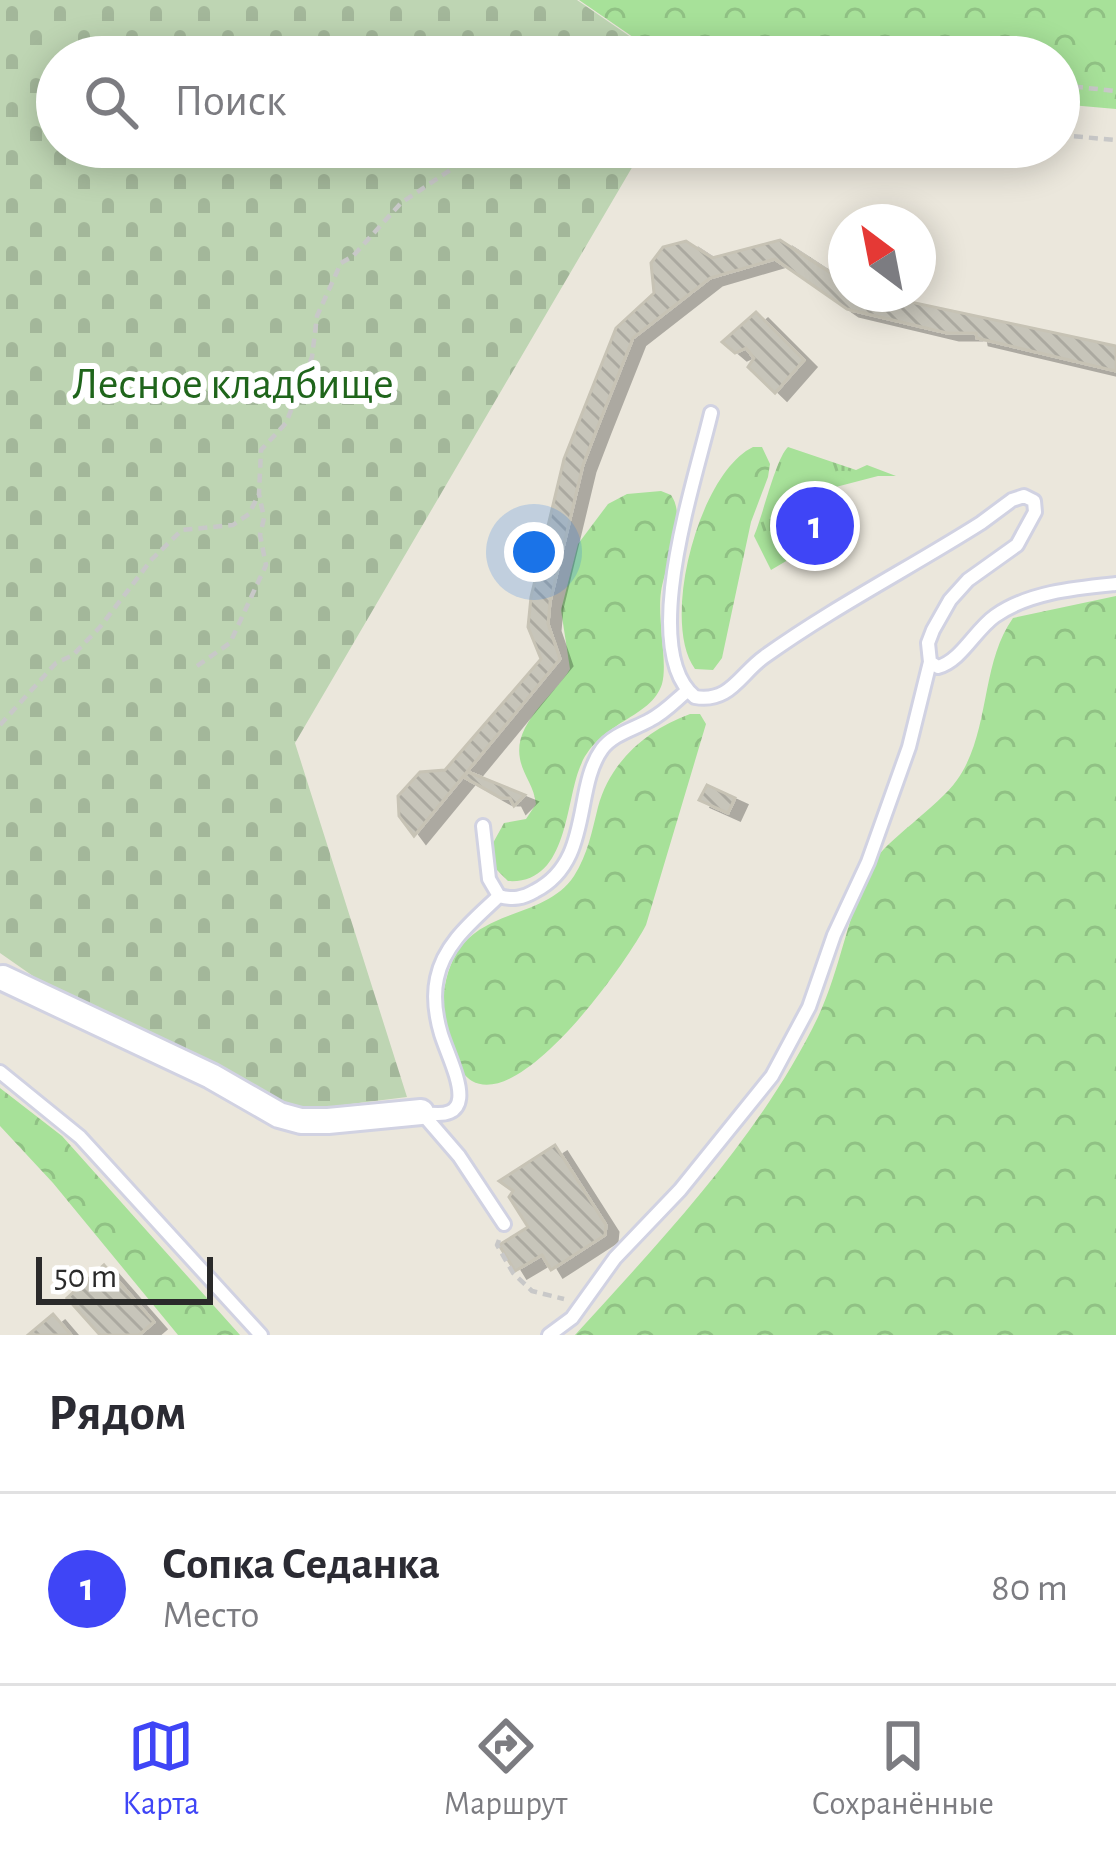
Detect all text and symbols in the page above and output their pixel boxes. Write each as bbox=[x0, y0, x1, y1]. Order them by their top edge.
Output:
search box bbox=[36, 36, 1080, 168]
icon: search bbox=[78, 69, 144, 135]
text: Поиск bbox=[174, 79, 286, 124]
north arrow bbox=[828, 204, 936, 312]
park label: Лесное кладбище bbox=[72, 362, 394, 407]
pin: 1 bbox=[776, 481, 854, 571]
your location bbox=[504, 522, 564, 582]
scale bar bbox=[36, 1251, 213, 1304]
text: 50 m bbox=[54, 1261, 117, 1294]
text: Рядом bbox=[48, 1388, 187, 1439]
text: Сопка Седанка bbox=[162, 1542, 440, 1587]
text: 1 bbox=[80, 1569, 94, 1608]
text: 80 m bbox=[991, 1569, 1068, 1608]
text: Место bbox=[162, 1596, 259, 1635]
tab: Карта bbox=[122, 1713, 199, 1825]
tab: Маршрут bbox=[444, 1713, 567, 1825]
tab: Сохранённые bbox=[812, 1713, 994, 1825]

